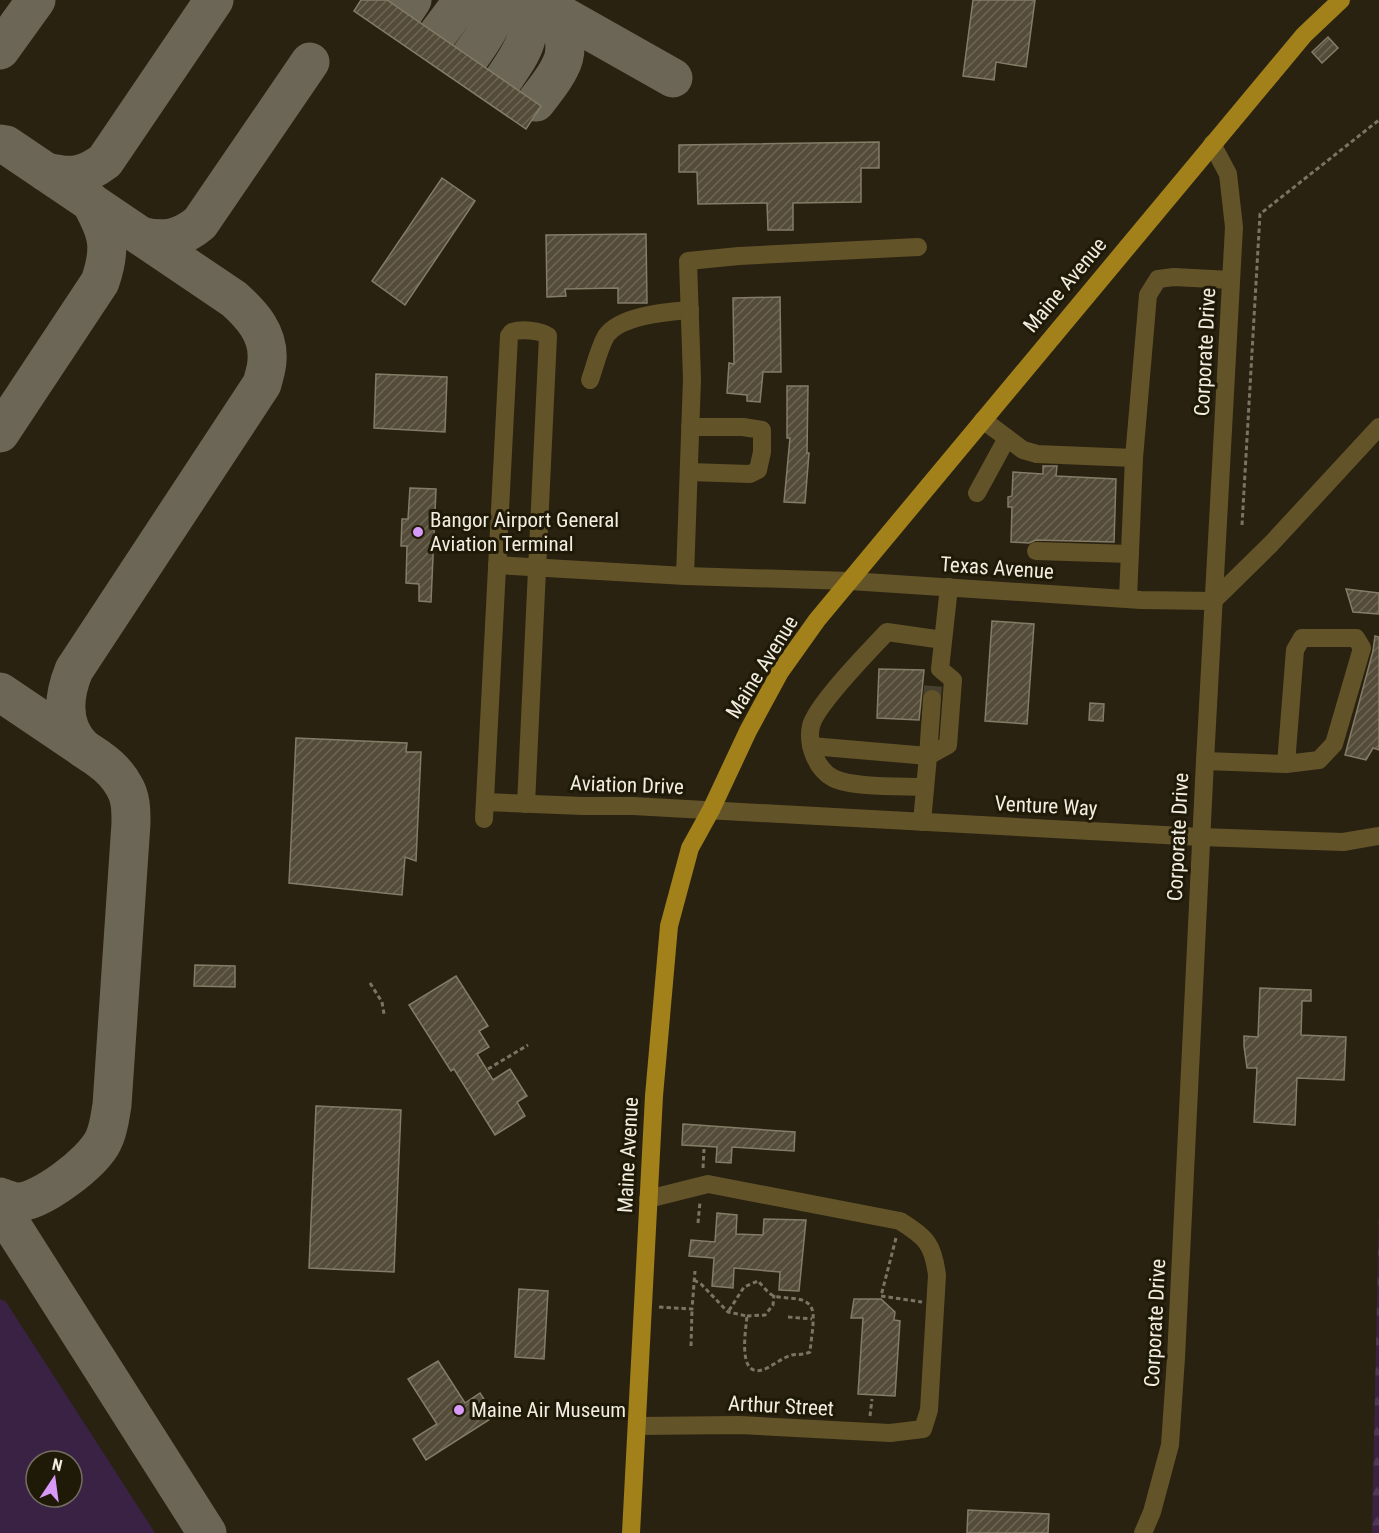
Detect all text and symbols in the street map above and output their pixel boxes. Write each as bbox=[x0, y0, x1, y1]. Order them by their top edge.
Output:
street label: Maine Avenue bbox=[1019, 233, 1112, 337]
street label: Corporate Drive bbox=[1190, 287, 1220, 417]
place label: Bangor Airport General Aviation Terminal bbox=[430, 508, 619, 556]
marker: Bangor Airport General Aviation Terminal bbox=[411, 525, 425, 539]
street label: Texas Avenue bbox=[939, 552, 1055, 584]
street label: Maine Avenue bbox=[721, 611, 803, 723]
street label: Aviation Drive bbox=[570, 771, 685, 799]
street label: Corporate Drive bbox=[1163, 772, 1193, 902]
street label: Venture Way bbox=[994, 791, 1098, 821]
street label: Maine Avenue bbox=[613, 1096, 643, 1214]
street label: Corporate Drive bbox=[1140, 1258, 1170, 1388]
street label: Arthur Street bbox=[727, 1391, 835, 1421]
place label: Maine Air Museum bbox=[471, 1398, 626, 1422]
marker: Maine Air Museum bbox=[452, 1403, 466, 1417]
north arrow bbox=[24, 1449, 84, 1509]
text: N bbox=[50, 1455, 64, 1475]

